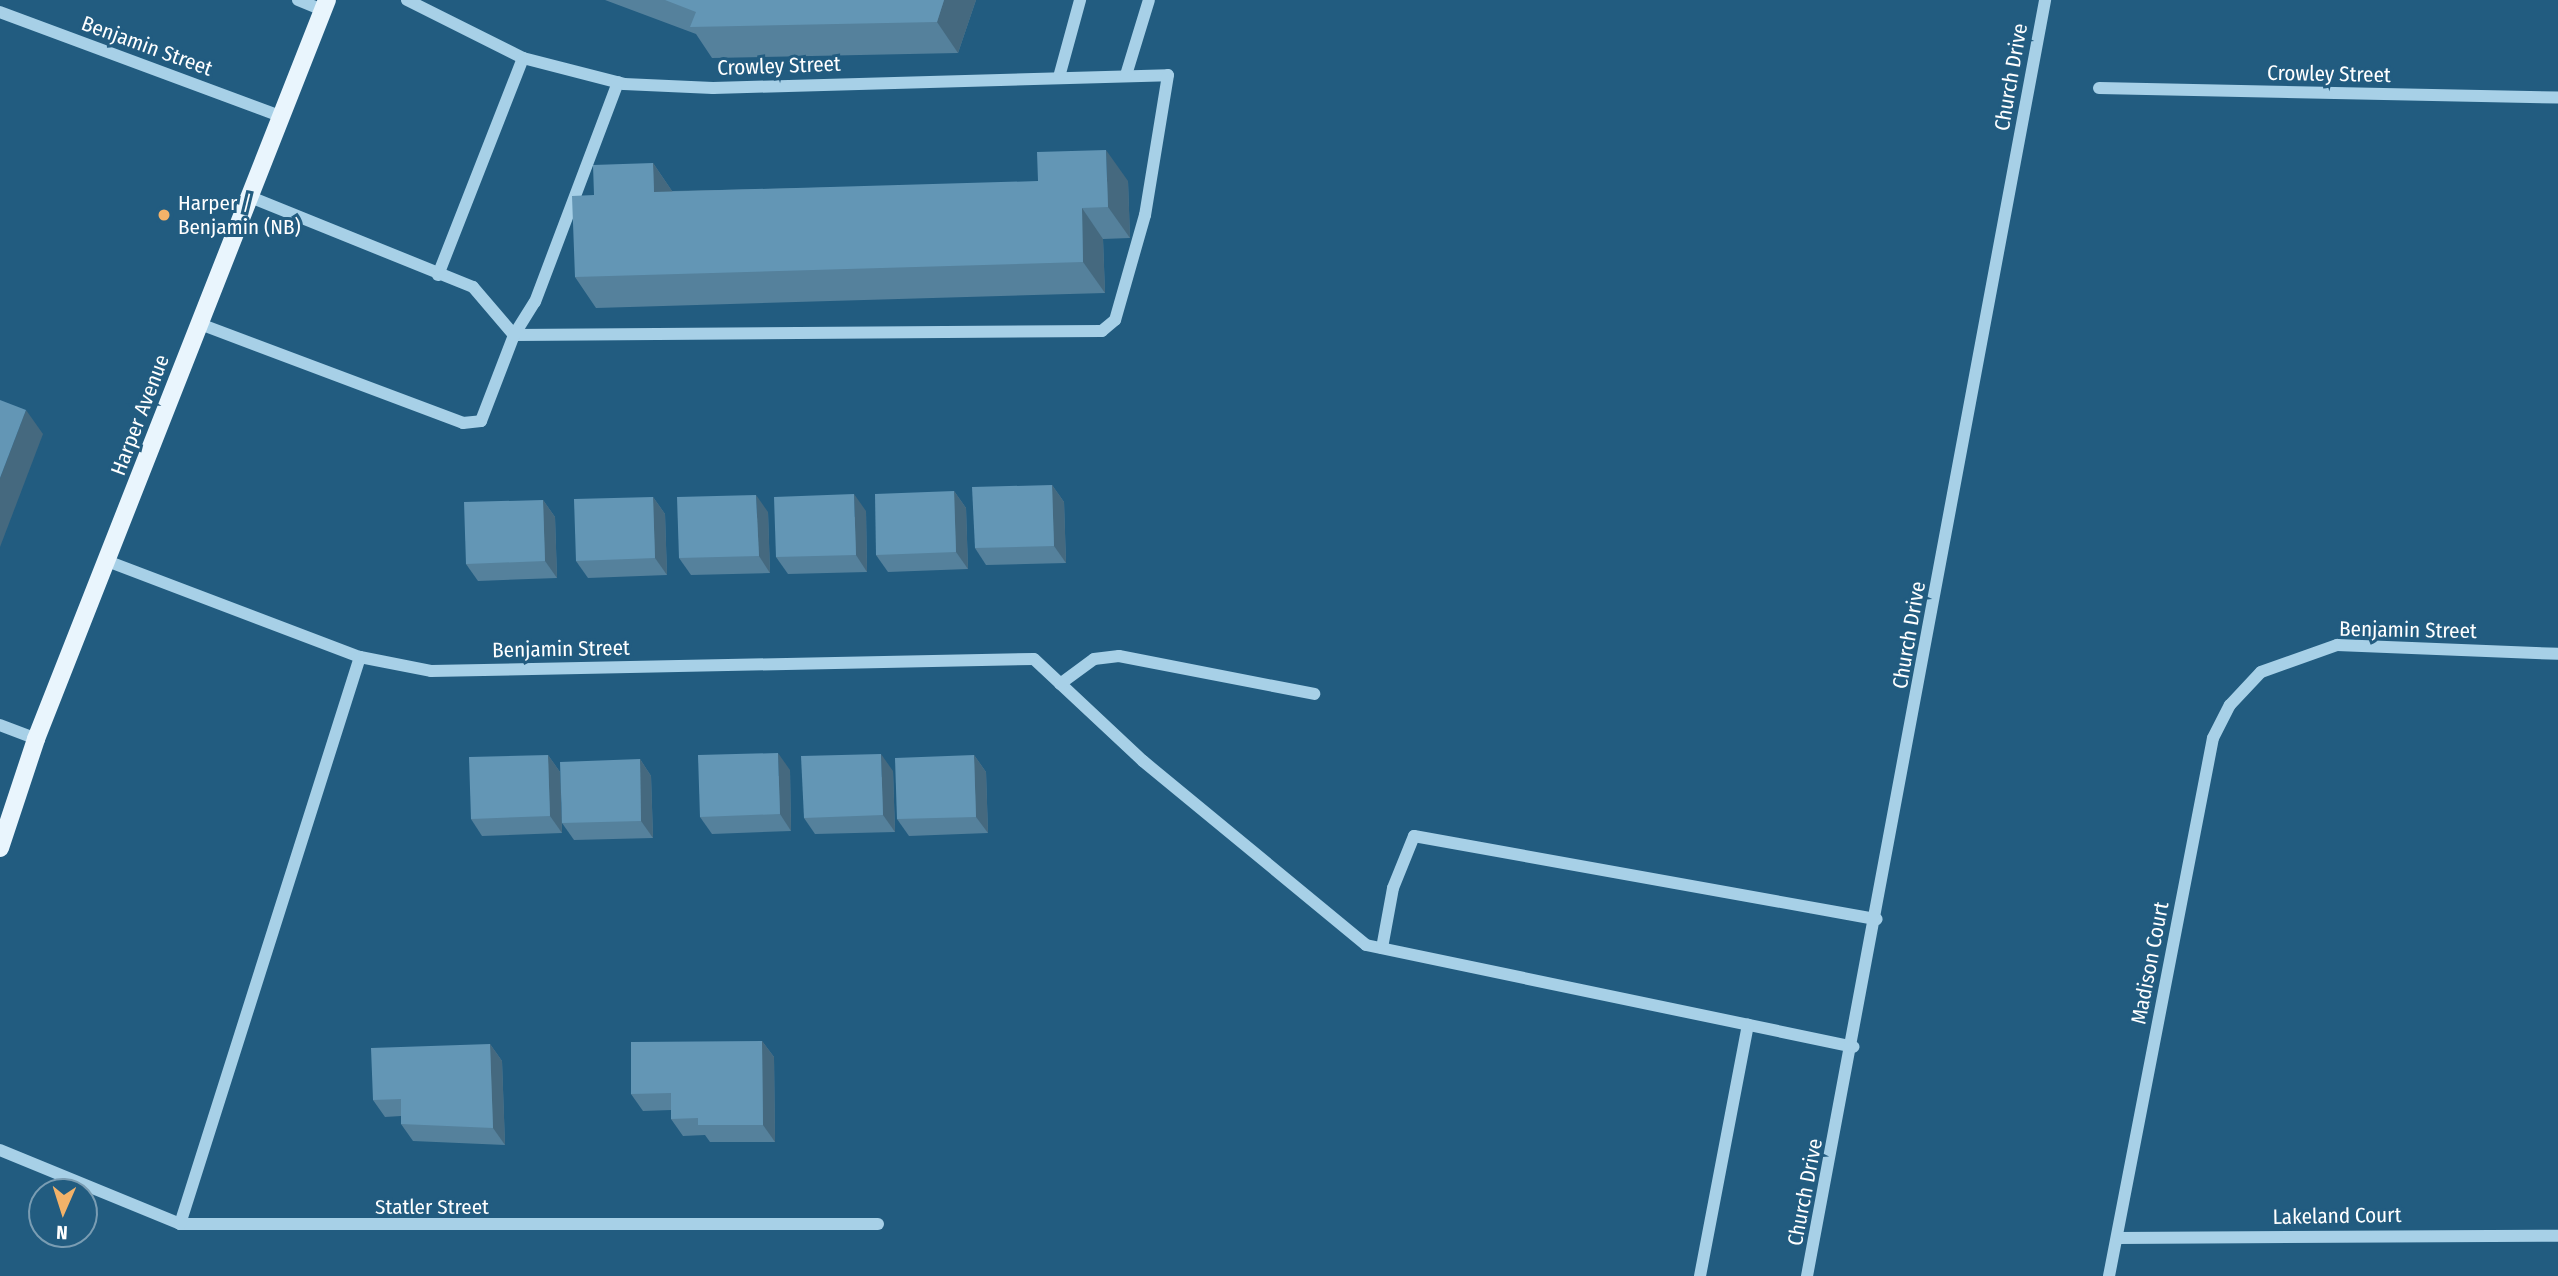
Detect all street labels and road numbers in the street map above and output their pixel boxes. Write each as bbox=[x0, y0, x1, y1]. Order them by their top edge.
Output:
street label: Benjamin Street bbox=[78, 11, 216, 81]
street label: Church Drive bbox=[1989, 21, 2033, 133]
street label: Crowley Street bbox=[717, 51, 841, 81]
street label: Crowley Street bbox=[2267, 60, 2391, 88]
street label: Harper Avenue bbox=[105, 351, 175, 479]
street label: Church Drive bbox=[1887, 579, 1931, 691]
street label: Benjamin Street bbox=[2339, 616, 2477, 644]
street label: Benjamin Street bbox=[492, 635, 630, 663]
street label: Madison Court bbox=[2126, 900, 2174, 1026]
street label: Church Drive bbox=[1782, 1136, 1828, 1248]
street label: Statler Street bbox=[375, 1194, 489, 1220]
street label: Lakeland Court bbox=[2272, 1202, 2402, 1230]

